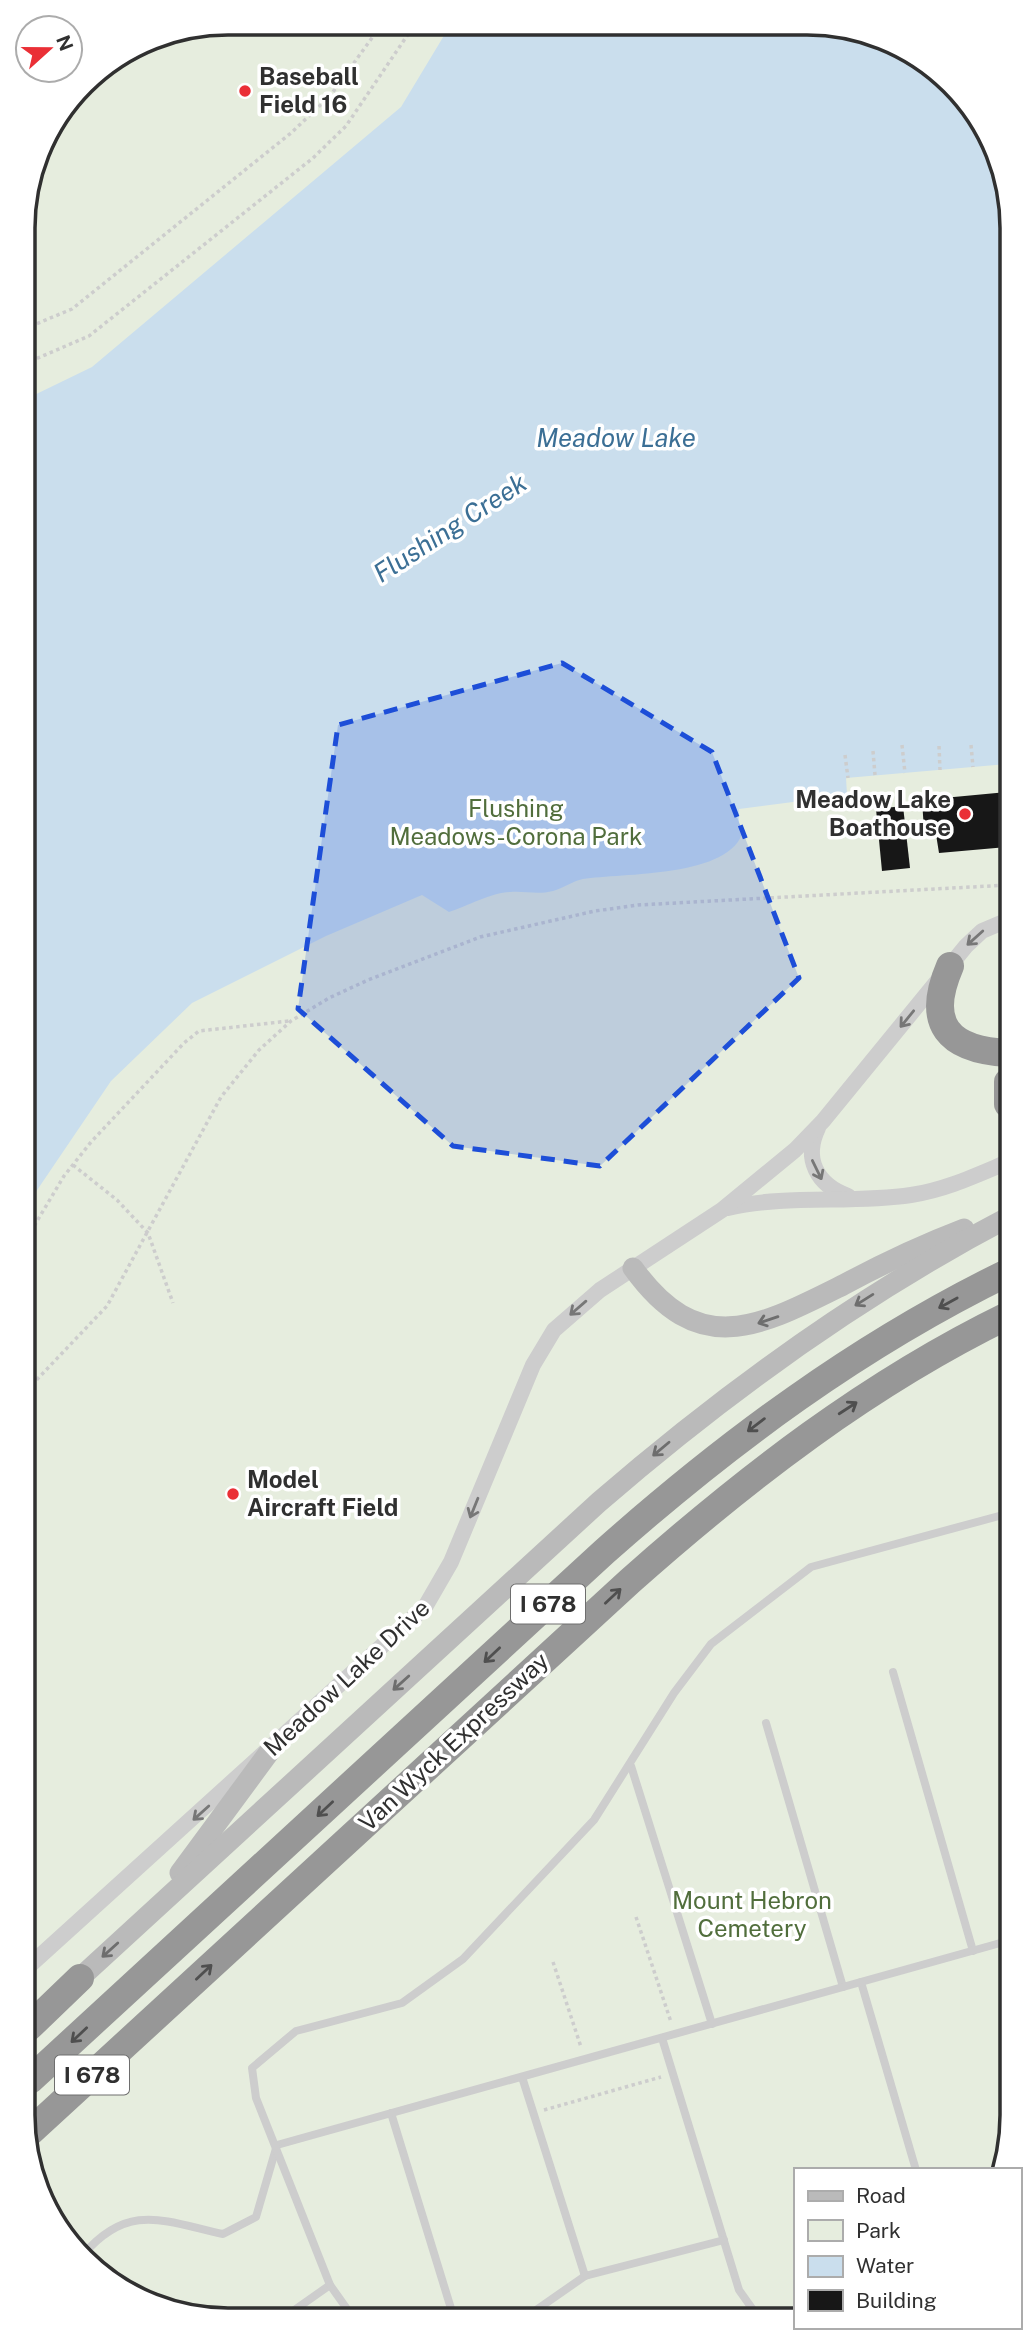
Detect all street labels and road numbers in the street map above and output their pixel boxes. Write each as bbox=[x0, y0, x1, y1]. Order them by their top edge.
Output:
road number: I 678 bbox=[511, 1584, 585, 1624]
street label: Meadow Lake Drive bbox=[258, 1593, 435, 1761]
street label: Van Wyck Expressway bbox=[353, 1646, 554, 1836]
road number: I 678 bbox=[55, 2056, 129, 2094]

